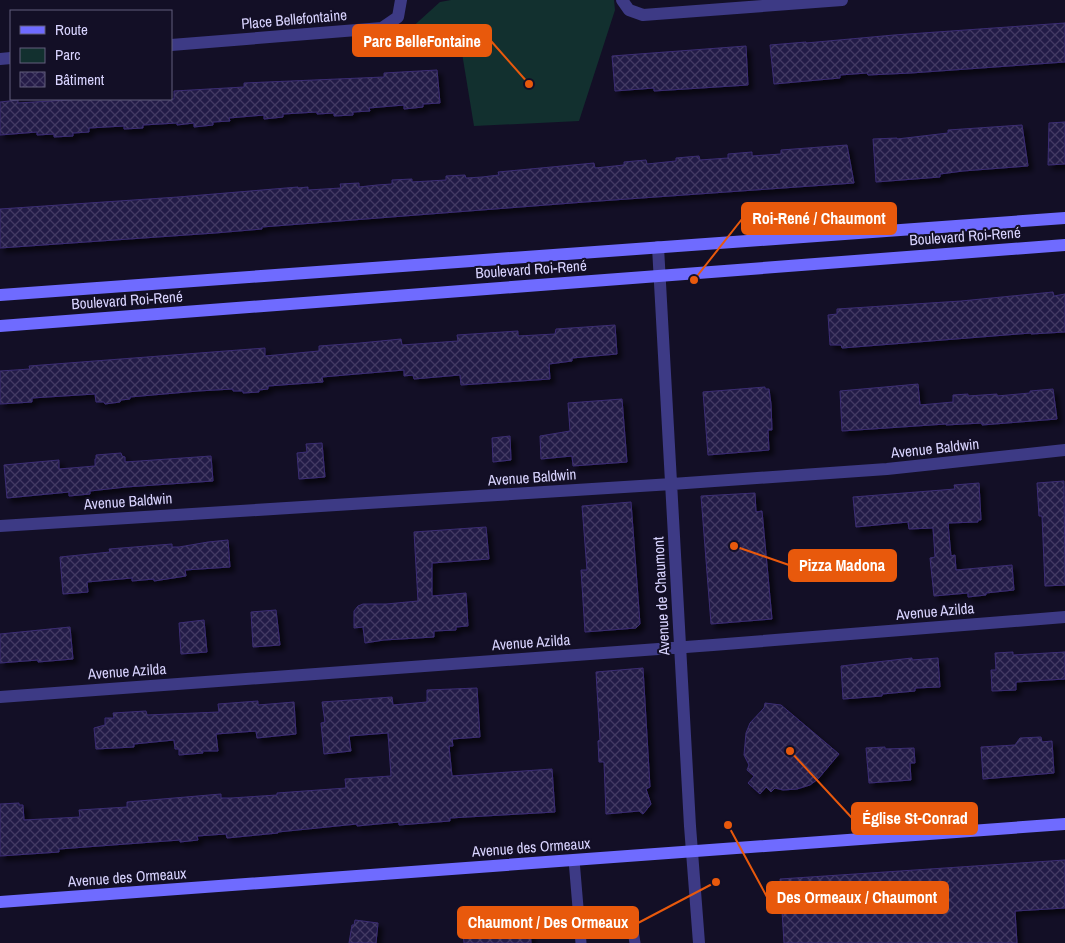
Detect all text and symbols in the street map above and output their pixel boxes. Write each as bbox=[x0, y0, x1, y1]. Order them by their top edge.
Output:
street label: Place Bellefontaine bbox=[240, 4, 348, 34]
legend bbox=[10, 10, 172, 100]
text: Route bbox=[55, 19, 88, 40]
callout: Parc BelleFontaine bbox=[353, 25, 491, 56]
text: Parc BelleFontaine bbox=[363, 30, 481, 52]
text: Parc bbox=[55, 44, 80, 65]
text: Bâtiment bbox=[55, 69, 105, 90]
callout: Roi-René / Chaumont bbox=[742, 203, 896, 234]
text: Roi-René / Chaumont bbox=[752, 207, 886, 229]
street label: Boulevard Roi-René bbox=[909, 222, 1021, 250]
street label: Boulevard Roi-René bbox=[475, 255, 587, 283]
street label: Boulevard Roi-René bbox=[71, 286, 183, 314]
street label: Avenue Baldwin bbox=[889, 433, 980, 463]
street label: Avenue Baldwin bbox=[486, 463, 577, 491]
street label: Avenue Baldwin bbox=[82, 487, 173, 515]
street label: Avenue de Chaumont bbox=[647, 536, 675, 657]
callout: Pizza Madona bbox=[789, 550, 896, 581]
text: Pizza Madona bbox=[799, 554, 886, 576]
street label: Avenue Azilda bbox=[894, 597, 975, 625]
street label: Avenue Azilda bbox=[490, 629, 571, 655]
street label: Avenue Azilda bbox=[86, 658, 167, 684]
callout: Église St-Conrad bbox=[852, 803, 977, 834]
text: Église St-Conrad bbox=[862, 807, 968, 829]
street label: Avenue des Ormeaux bbox=[470, 832, 592, 862]
street label: Avenue des Ormeaux bbox=[66, 862, 188, 892]
callout: Des Ormeaux / Chaumont bbox=[767, 882, 948, 913]
text: Des Ormeaux / Chaumont bbox=[777, 886, 938, 908]
callout: Chaumont / Des Ormeaux bbox=[458, 907, 638, 938]
text: Chaumont / Des Ormeaux bbox=[468, 911, 629, 933]

